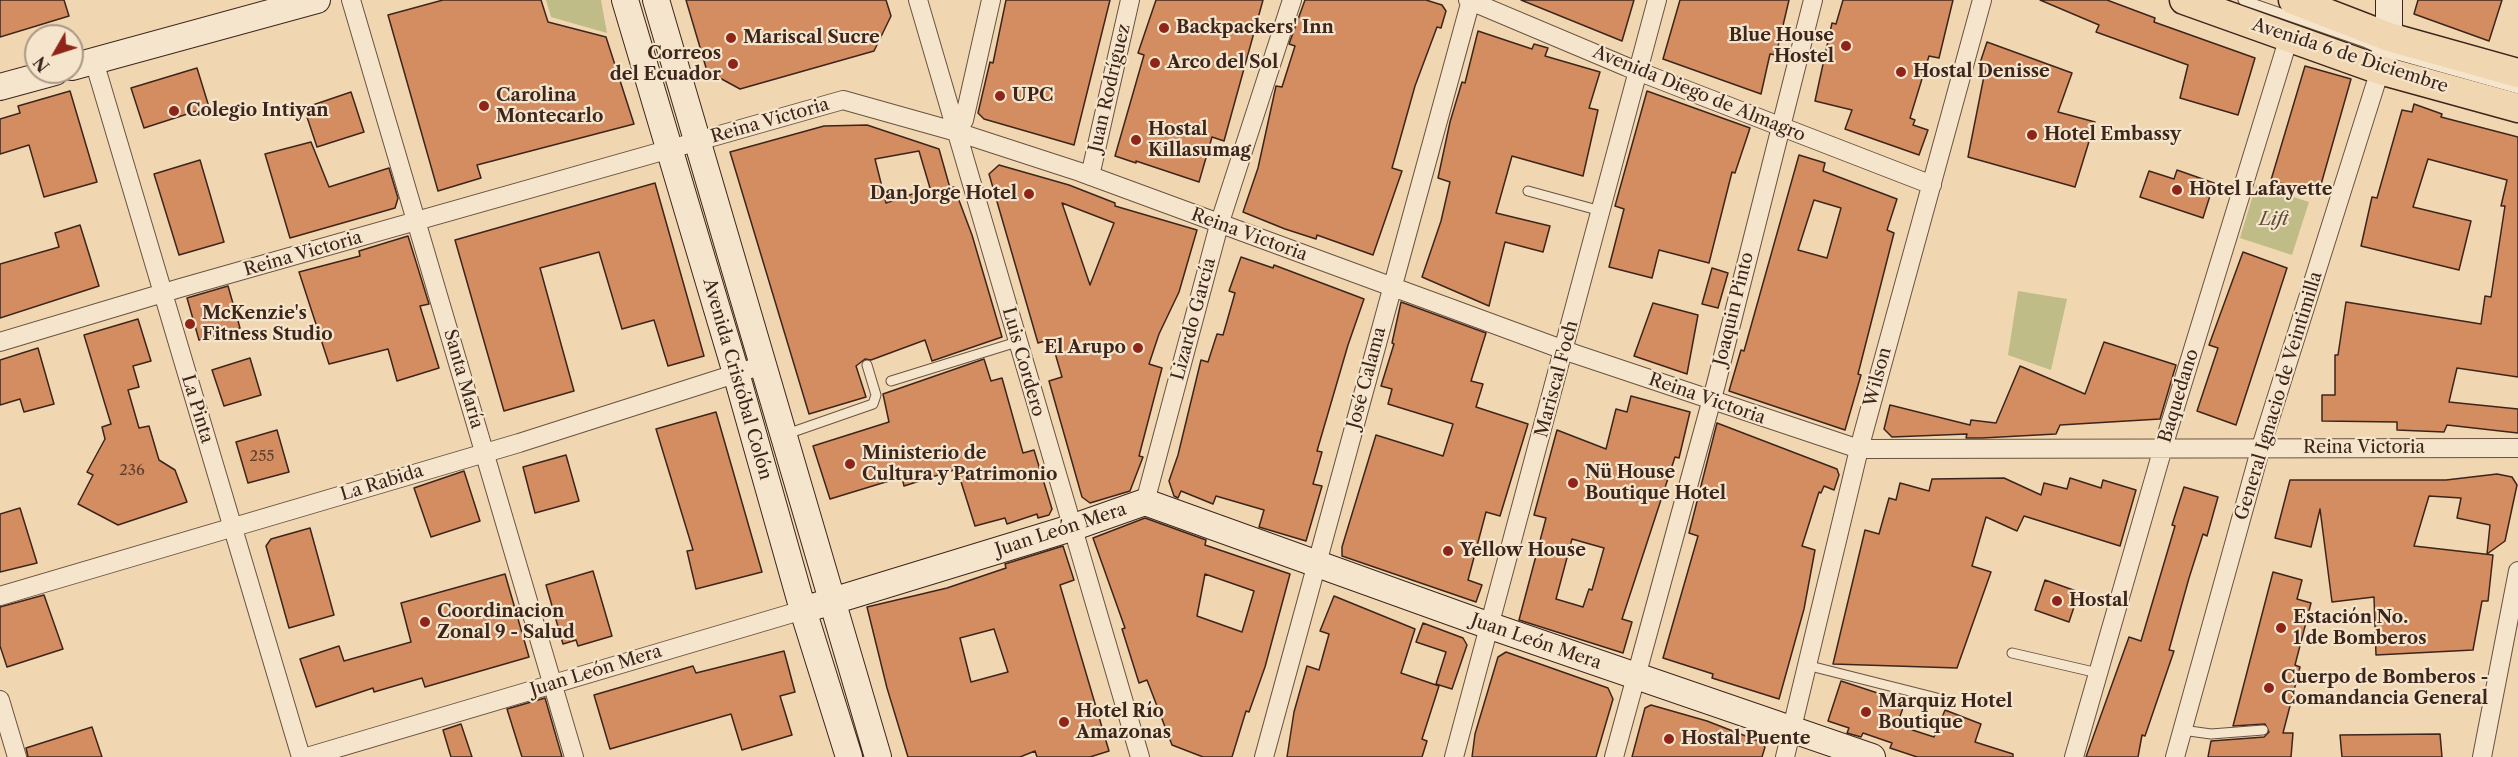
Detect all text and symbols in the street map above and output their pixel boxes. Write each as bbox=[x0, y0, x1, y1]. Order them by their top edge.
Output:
street label: Avenida 6 de Diciembre bbox=[2249, 14, 2451, 98]
place label: Backpackers' Inn bbox=[1176, 17, 1334, 39]
marker: Backpackers' Inn bbox=[1157, 21, 1171, 35]
street label: Juan Rodríguez bbox=[1085, 22, 1135, 154]
north arrow bbox=[24, 24, 84, 84]
place label: Blue House Hostel bbox=[1729, 25, 1834, 68]
place label: Mariscal Sucre bbox=[743, 27, 880, 49]
marker: Mariscal Sucre bbox=[724, 31, 738, 45]
marker: Blue House Hostel bbox=[1839, 39, 1853, 53]
street label: Avenida Diego de Almagro bbox=[1589, 41, 1809, 147]
place label: Correos del Ecuador bbox=[610, 43, 721, 86]
text: N bbox=[29, 52, 54, 76]
place label: Arco del Sol bbox=[1167, 52, 1278, 74]
marker: Arco del Sol bbox=[1148, 56, 1162, 70]
marker: Correos del Ecuador bbox=[726, 57, 740, 71]
place label: Hostal Denisse bbox=[1913, 61, 2050, 83]
marker: Hostal Denisse bbox=[1894, 65, 1908, 79]
place label: Carolina Montecarlo bbox=[496, 85, 603, 128]
place label: UPC bbox=[1012, 85, 1053, 107]
marker: UPC bbox=[993, 89, 1007, 103]
street label: Reina Victoria bbox=[708, 94, 832, 148]
marker: Carolina Montecarlo bbox=[477, 99, 491, 113]
place label: Colegio Intiyan bbox=[186, 100, 329, 122]
marker: Colegio Intiyan bbox=[167, 104, 181, 118]
place label: Hostal Killasumag bbox=[1148, 119, 1251, 162]
place label: Hotel Embassy bbox=[2044, 124, 2181, 146]
marker: Hotel Embassy bbox=[2025, 128, 2039, 142]
marker: Hostal Killasumag bbox=[1129, 133, 1143, 147]
place label: Hotel Lafayette bbox=[2189, 179, 2332, 201]
place label: Dan Jorge Hotel bbox=[870, 183, 1017, 205]
marker: Hotel Lafayette bbox=[2170, 183, 2184, 197]
marker: Dan Jorge Hotel bbox=[1022, 187, 1036, 201]
street label: Reina Victoria bbox=[1188, 204, 1310, 266]
park label: Lift bbox=[2259, 209, 2289, 231]
street label: Reina Victoria bbox=[241, 227, 365, 281]
street label: Joaquin Pinto bbox=[1709, 250, 1759, 368]
street label: Lizardo García bbox=[1167, 255, 1221, 383]
street label: General Ignacio de Veintimilla bbox=[2231, 269, 2327, 523]
street label: Avenida Cristóbal Colón bbox=[698, 276, 776, 482]
place label: McKenzie's Fitness Studio bbox=[202, 303, 333, 346]
street label: Luis Cordero bbox=[997, 305, 1049, 419]
marker: McKenzie's Fitness Studio bbox=[183, 317, 197, 331]
street label: Mariscal Foch bbox=[1531, 318, 1583, 440]
street label: José Calama bbox=[1343, 325, 1391, 431]
street label: Santa María bbox=[439, 327, 487, 431]
place label: El Arupo bbox=[1044, 337, 1126, 359]
marker: El Arupo bbox=[1131, 341, 1145, 355]
street label: Wilson bbox=[1860, 345, 1896, 409]
street label: Baquedano bbox=[2155, 347, 2203, 445]
street label: Reina Victoria bbox=[1646, 369, 1768, 429]
street label: La Pinta bbox=[176, 372, 218, 446]
street label: Reina Victoria bbox=[2303, 437, 2425, 459]
place label: Ministerio de Cultura y Patrimonio bbox=[862, 443, 1057, 486]
house number: 255 bbox=[250, 448, 274, 466]
marker: Ministerio de Cultura y Patrimonio bbox=[843, 457, 857, 471]
street label: La Rabida bbox=[338, 460, 426, 506]
house number: 236 bbox=[119, 462, 145, 480]
place label: Nü House Boutique Hotel bbox=[1585, 462, 1726, 504]
marker: Nü House Boutique Hotel bbox=[1566, 476, 1580, 490]
street label: Juan León Mera bbox=[993, 499, 1129, 561]
place label: Yellow House bbox=[1460, 540, 1586, 562]
marker: Yellow House bbox=[1441, 544, 1455, 558]
place label: Hostal bbox=[2069, 590, 2129, 612]
marker: Hostal bbox=[2050, 594, 2064, 608]
place label: Coordinacion Zonal 9 - Salud bbox=[437, 601, 575, 644]
place label: Estación No. 1 de Bomberos bbox=[2293, 607, 2427, 650]
street label: Juan León Mera bbox=[1468, 610, 1604, 674]
marker: Coordinacion Zonal 9 - Salud bbox=[418, 615, 432, 629]
marker: Estación No. 1 de Bomberos bbox=[2274, 621, 2288, 635]
street label: Juan León Mera bbox=[528, 641, 664, 701]
place label: Cuerpo de Bomberos - Comandancia General bbox=[2281, 667, 2488, 710]
marker: Cuerpo de Bomberos - Comandancia General bbox=[2262, 681, 2276, 695]
place label: Marquiz Hotel Boutique bbox=[1878, 691, 2013, 734]
place label: Hotel Río Amazonas bbox=[1076, 701, 1171, 744]
marker: Marquiz Hotel Boutique bbox=[1859, 705, 1873, 719]
marker: Hotel Río Amazonas bbox=[1057, 715, 1071, 729]
place label: Hostal Puente bbox=[1681, 728, 1811, 750]
marker: Hostal Puente bbox=[1662, 732, 1676, 746]

